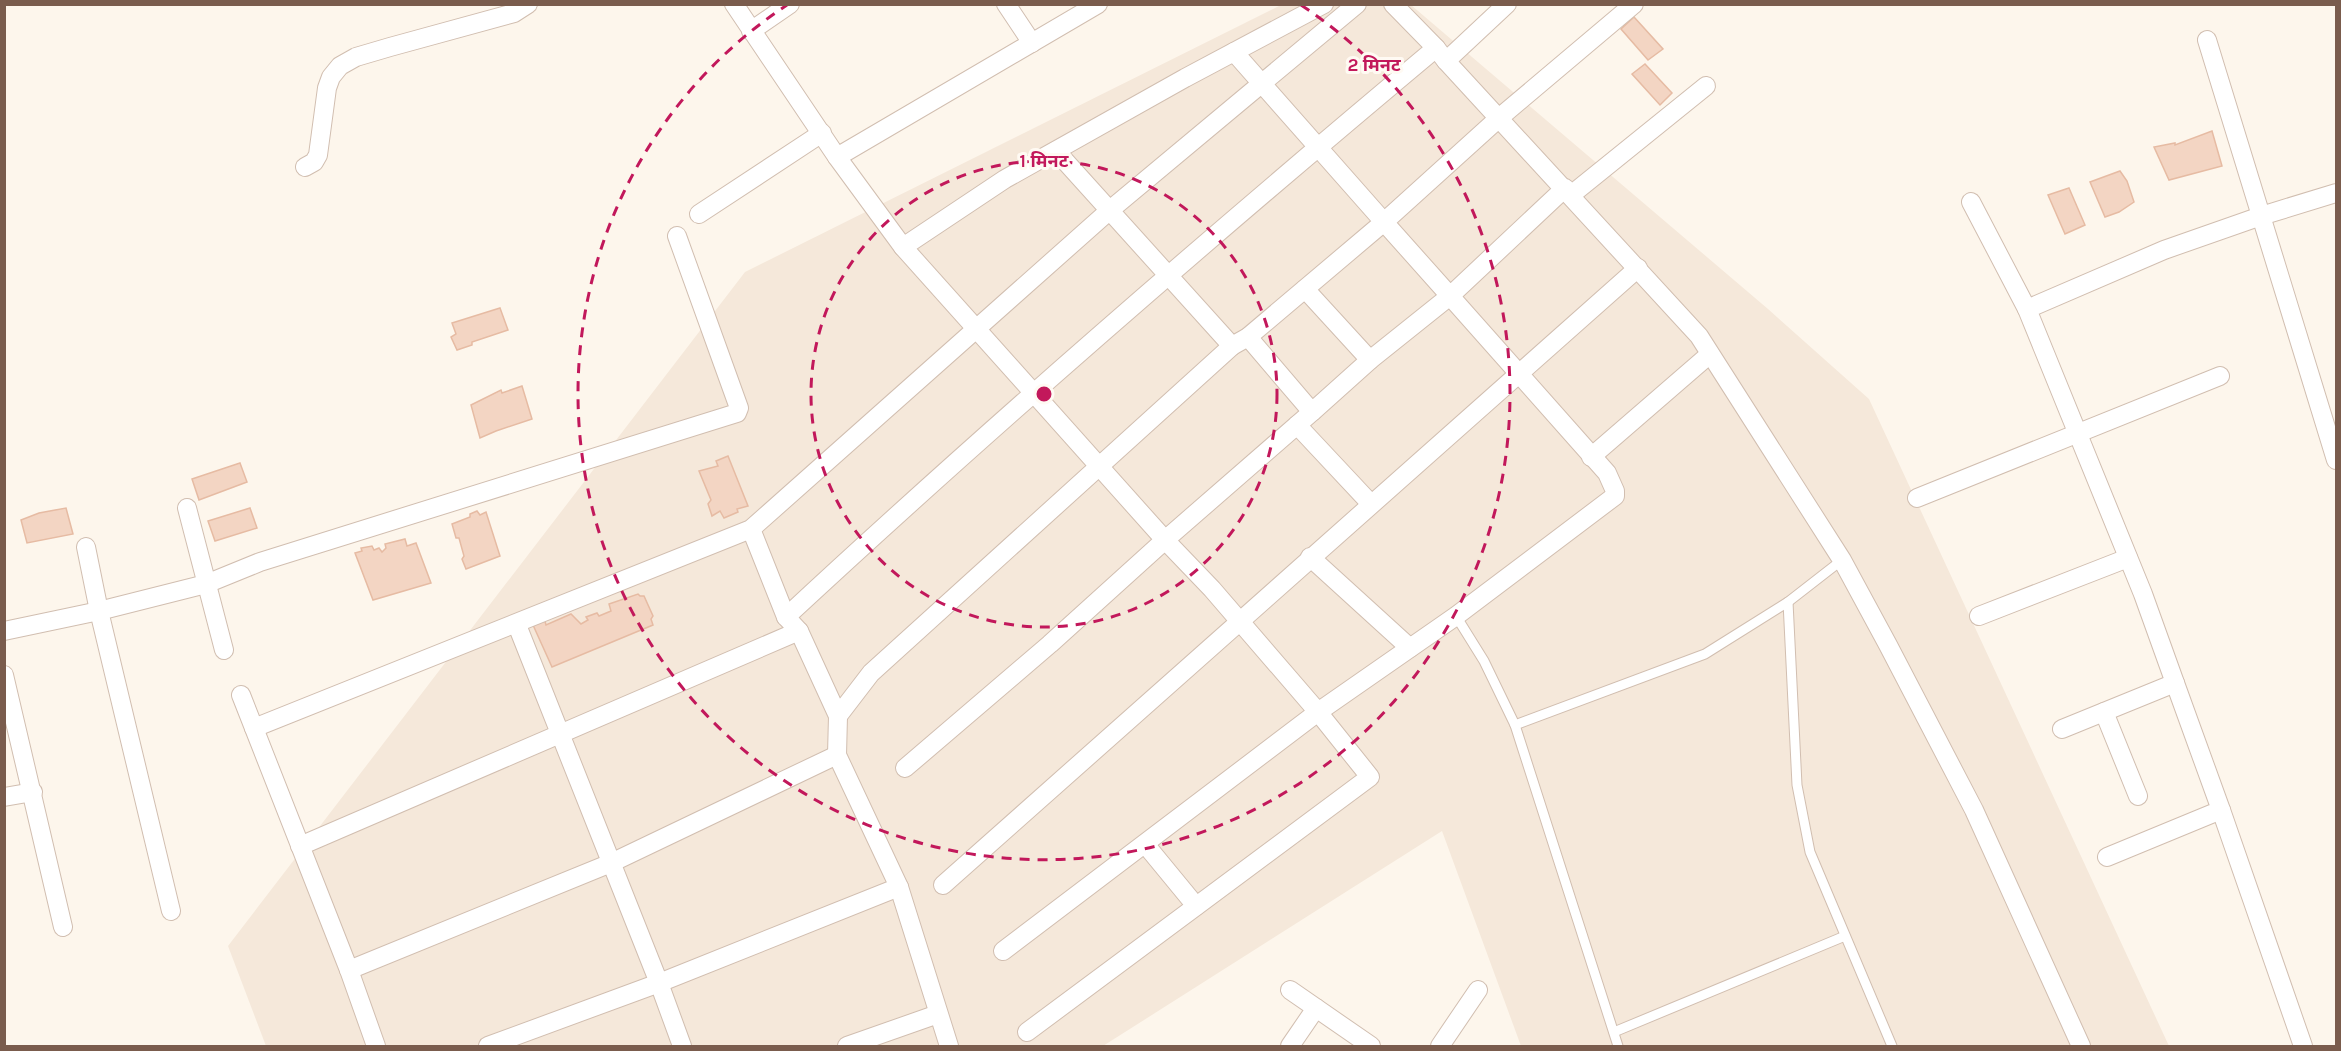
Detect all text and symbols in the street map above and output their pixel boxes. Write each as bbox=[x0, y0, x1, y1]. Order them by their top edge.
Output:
text: 2 मिनट bbox=[1347, 54, 1401, 76]
text: 1 मिनट bbox=[1020, 150, 1069, 172]
centre of rings bbox=[1034, 384, 1054, 404]

